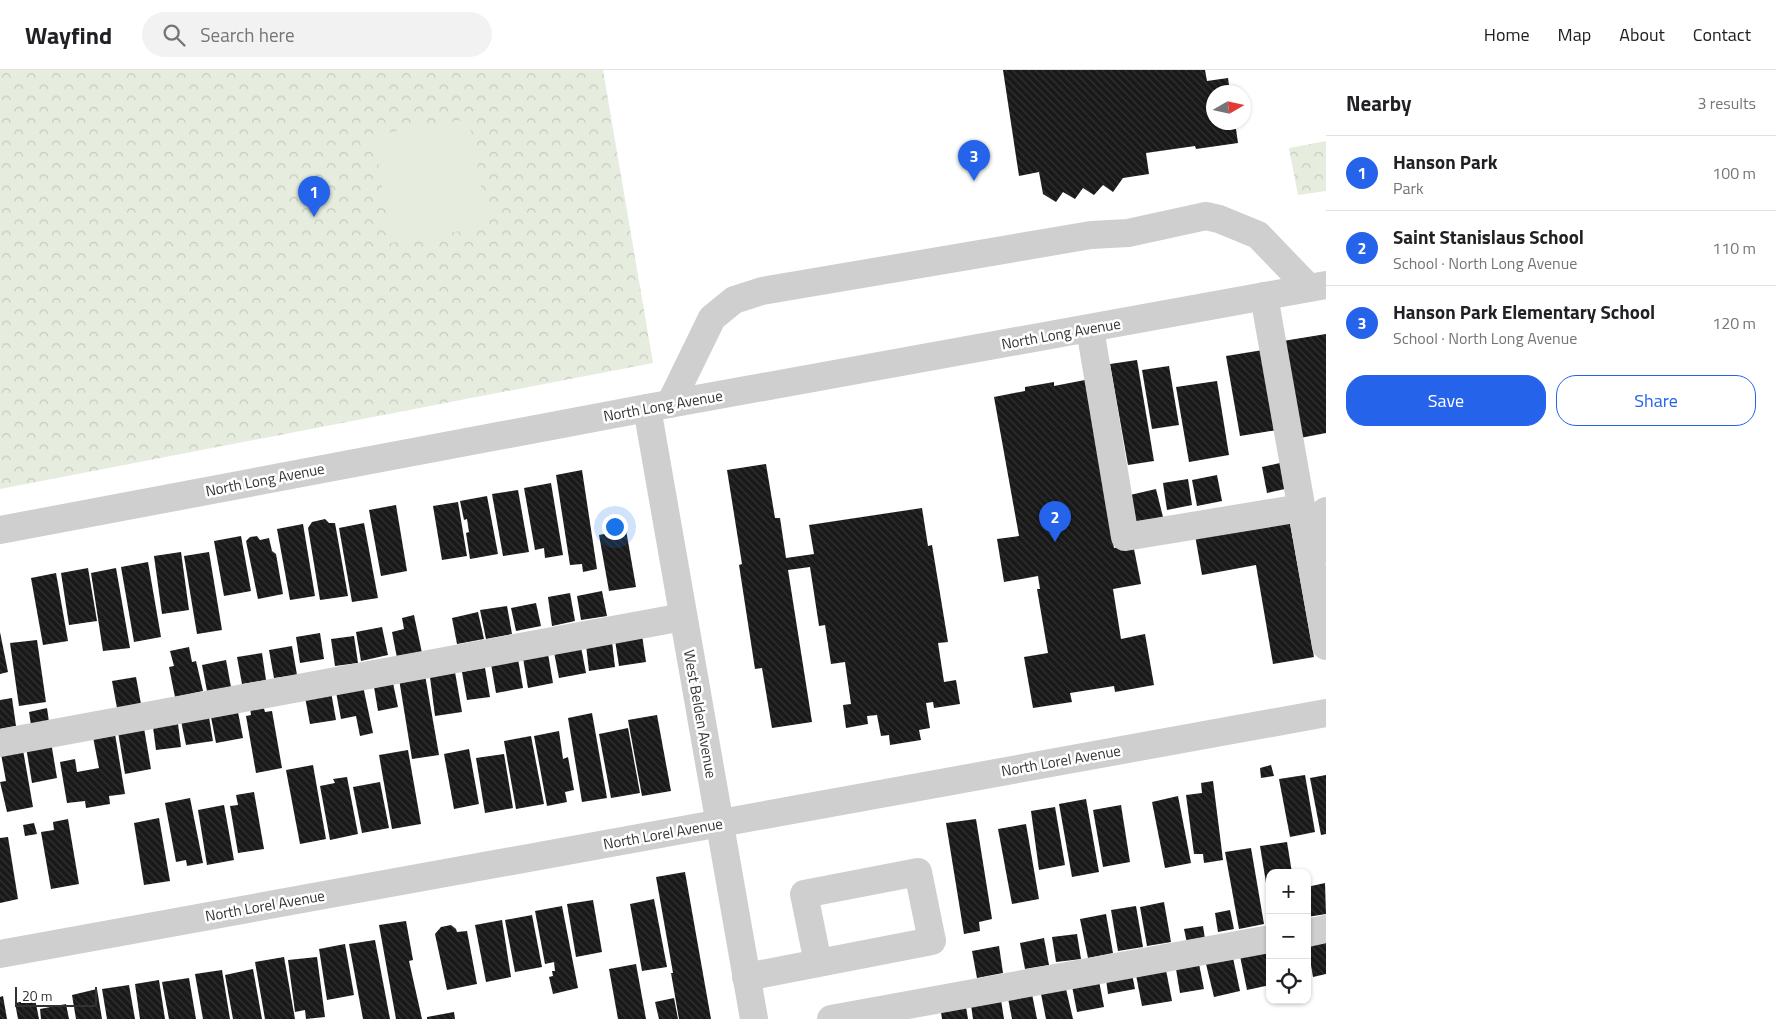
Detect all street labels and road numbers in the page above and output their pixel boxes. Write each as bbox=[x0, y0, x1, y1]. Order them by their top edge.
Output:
street label: North Long Avenue bbox=[999, 312, 1122, 355]
street label: North Long Avenue bbox=[601, 384, 724, 427]
street label: North Long Avenue bbox=[203, 457, 326, 502]
street label: West Belden Avenue bbox=[678, 648, 723, 780]
street label: North Lorel Avenue bbox=[999, 739, 1123, 782]
street label: North Lorel Avenue bbox=[601, 812, 725, 855]
street label: North Lorel Avenue bbox=[203, 884, 327, 927]

